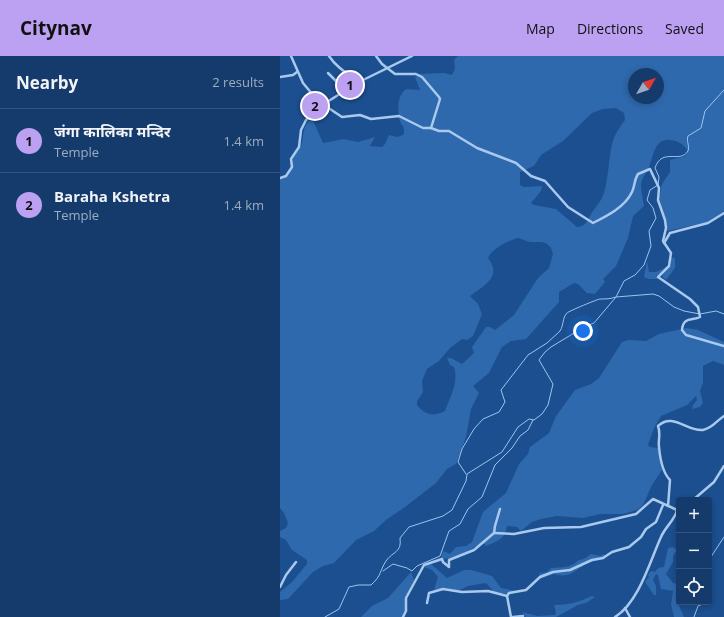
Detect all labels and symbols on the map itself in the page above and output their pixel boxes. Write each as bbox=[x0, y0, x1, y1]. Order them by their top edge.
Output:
north arrow bbox=[628, 68, 664, 104]
pin: 1 bbox=[337, 70, 363, 100]
pin: 2 bbox=[302, 91, 328, 121]
your location bbox=[573, 321, 593, 341]

